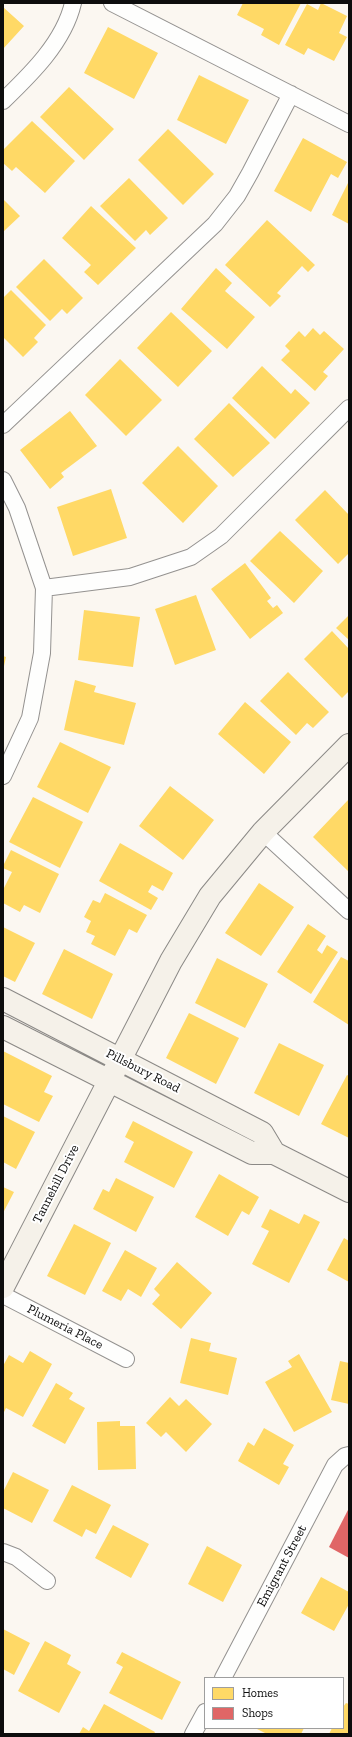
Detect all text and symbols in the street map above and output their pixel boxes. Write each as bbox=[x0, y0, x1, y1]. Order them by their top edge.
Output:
street label: Pillsbury Road bbox=[103, 1046, 183, 1096]
street label: Tannehill Drive bbox=[29, 1142, 83, 1226]
street label: Plumeria Place bbox=[24, 1301, 106, 1353]
street label: Emigrant Street bbox=[254, 1522, 310, 1610]
legend bbox=[204, 1677, 344, 1729]
text: Homes bbox=[242, 1686, 278, 1700]
text: Shops bbox=[242, 1706, 273, 1720]

